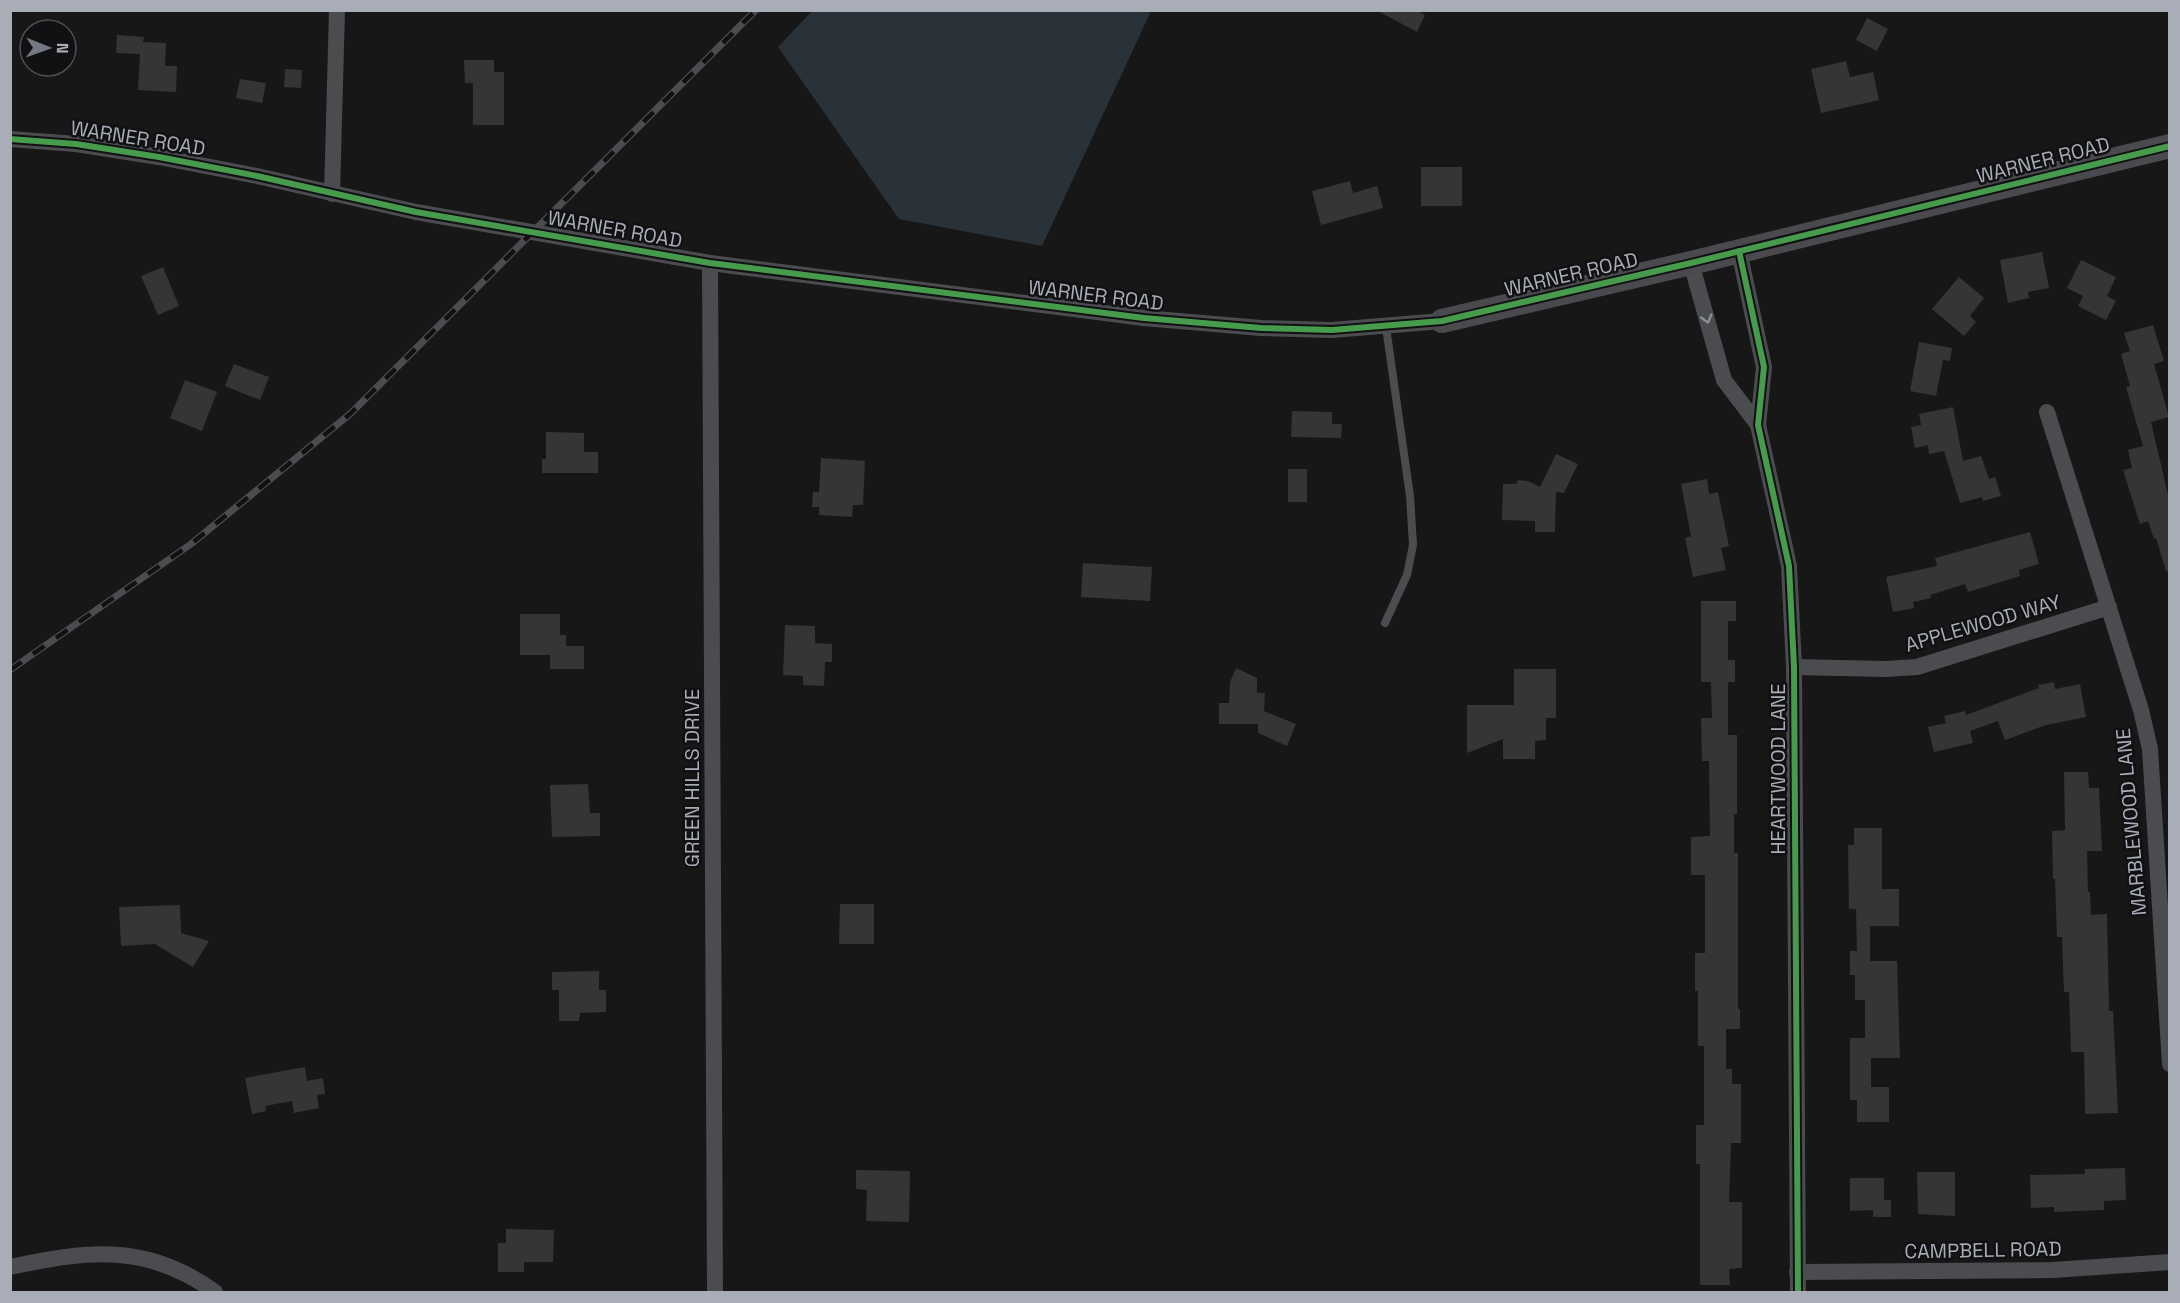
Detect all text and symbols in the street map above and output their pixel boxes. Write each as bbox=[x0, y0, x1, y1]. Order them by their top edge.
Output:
north arrow bbox=[18, 18, 78, 78]
text: N bbox=[52, 43, 73, 54]
street label: WARNER ROAD bbox=[69, 115, 207, 161]
street label: WARNER ROAD bbox=[1974, 131, 2112, 189]
street label: WARNER ROAD bbox=[546, 204, 684, 254]
street label: WARNER ROAD bbox=[1502, 246, 1640, 302]
street label: WARNER ROAD bbox=[1027, 274, 1165, 316]
one-way arrow bbox=[1700, 313, 1712, 324]
street label: APPLEWOOD WAY bbox=[1902, 588, 2064, 658]
street label: HEARTWOOD LANE bbox=[1765, 683, 1791, 855]
street label: GREEN HILLS DRIVE bbox=[679, 689, 705, 867]
street label: MARBLEWOOD LANE bbox=[2110, 727, 2152, 917]
street label: CAMPBELL ROAD bbox=[1904, 1236, 2062, 1264]

